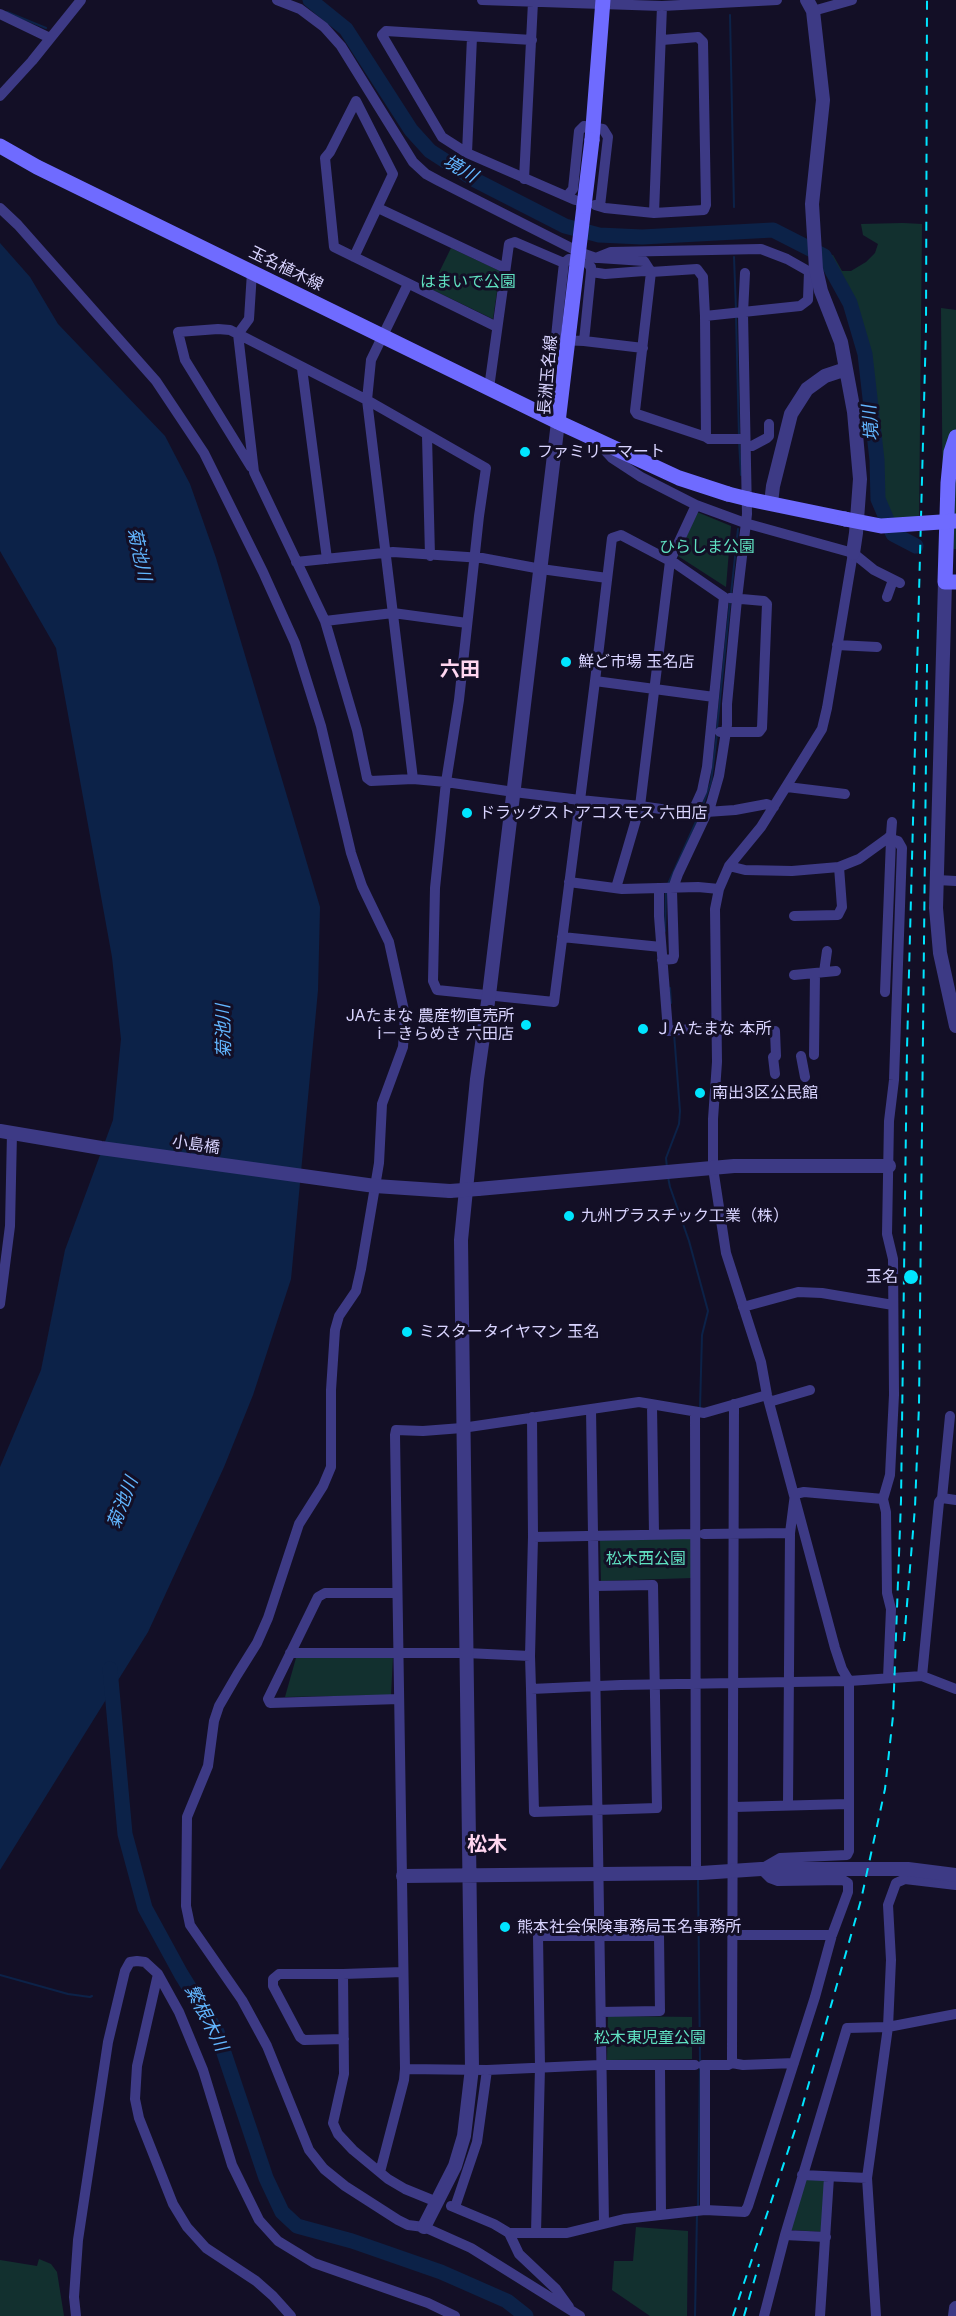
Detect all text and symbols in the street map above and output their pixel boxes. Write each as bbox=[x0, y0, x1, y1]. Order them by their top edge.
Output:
water label: 境川 bbox=[439, 151, 481, 187]
street label: 玉名植木線 bbox=[246, 243, 326, 295]
park label: はまいで公園 bbox=[420, 272, 516, 292]
street label: 長洲玉名線 bbox=[535, 334, 561, 416]
water label: 境川 bbox=[859, 404, 883, 442]
place label: ファミリーマート bbox=[537, 442, 665, 462]
marker: ファミリーマート bbox=[518, 445, 532, 459]
water label: 菊池川 bbox=[123, 525, 155, 583]
park label: ひらしま公園 bbox=[659, 537, 755, 557]
place label: 鮮ど市場 玉名店 bbox=[578, 652, 694, 672]
marker: 鮮ど市場 玉名店 bbox=[559, 655, 573, 669]
district label: 六田 bbox=[440, 658, 480, 682]
place label: ドラッグストアコスモス 六田店 bbox=[479, 803, 707, 823]
marker: ドラッグストアコスモス 六田店 bbox=[460, 806, 474, 820]
water label: 菊池川 bbox=[213, 1004, 235, 1058]
place label: JAたまな 農産物直売所 i－きらめき 六田店 bbox=[346, 1006, 514, 1044]
marker: JAたまな 農産物直売所 i－きらめき 六田店 bbox=[519, 1018, 533, 1032]
place label: ＪＡたまな 本所 bbox=[655, 1019, 771, 1039]
marker: ＪＡたまな 本所 bbox=[636, 1022, 650, 1036]
place label: 南出3区公民館 bbox=[712, 1083, 818, 1103]
marker: 南出3区公民館 bbox=[693, 1086, 707, 1100]
street label: 小島橋 bbox=[171, 1132, 221, 1158]
place label: 九州プラスチック工業（株） bbox=[581, 1206, 789, 1226]
marker: 九州プラスチック工業（株） bbox=[562, 1209, 576, 1223]
place label: 玉名 bbox=[866, 1267, 898, 1287]
marker: 玉名 bbox=[902, 1268, 920, 1286]
place label: ミスタータイヤマン 玉名 bbox=[419, 1322, 599, 1342]
marker: ミスタータイヤマン 玉名 bbox=[400, 1325, 414, 1339]
water label: 菊池川 bbox=[103, 1474, 143, 1532]
park label: 松木西公園 bbox=[606, 1549, 686, 1569]
district label: 松木 bbox=[467, 1833, 507, 1857]
place label: 熊本社会保険事務局玉名事務所 bbox=[517, 1917, 741, 1937]
marker: 熊本社会保険事務局玉名事務所 bbox=[498, 1920, 512, 1934]
water label: 繁根木川 bbox=[180, 1981, 232, 2055]
park label: 松木東児童公園 bbox=[594, 2028, 706, 2048]

